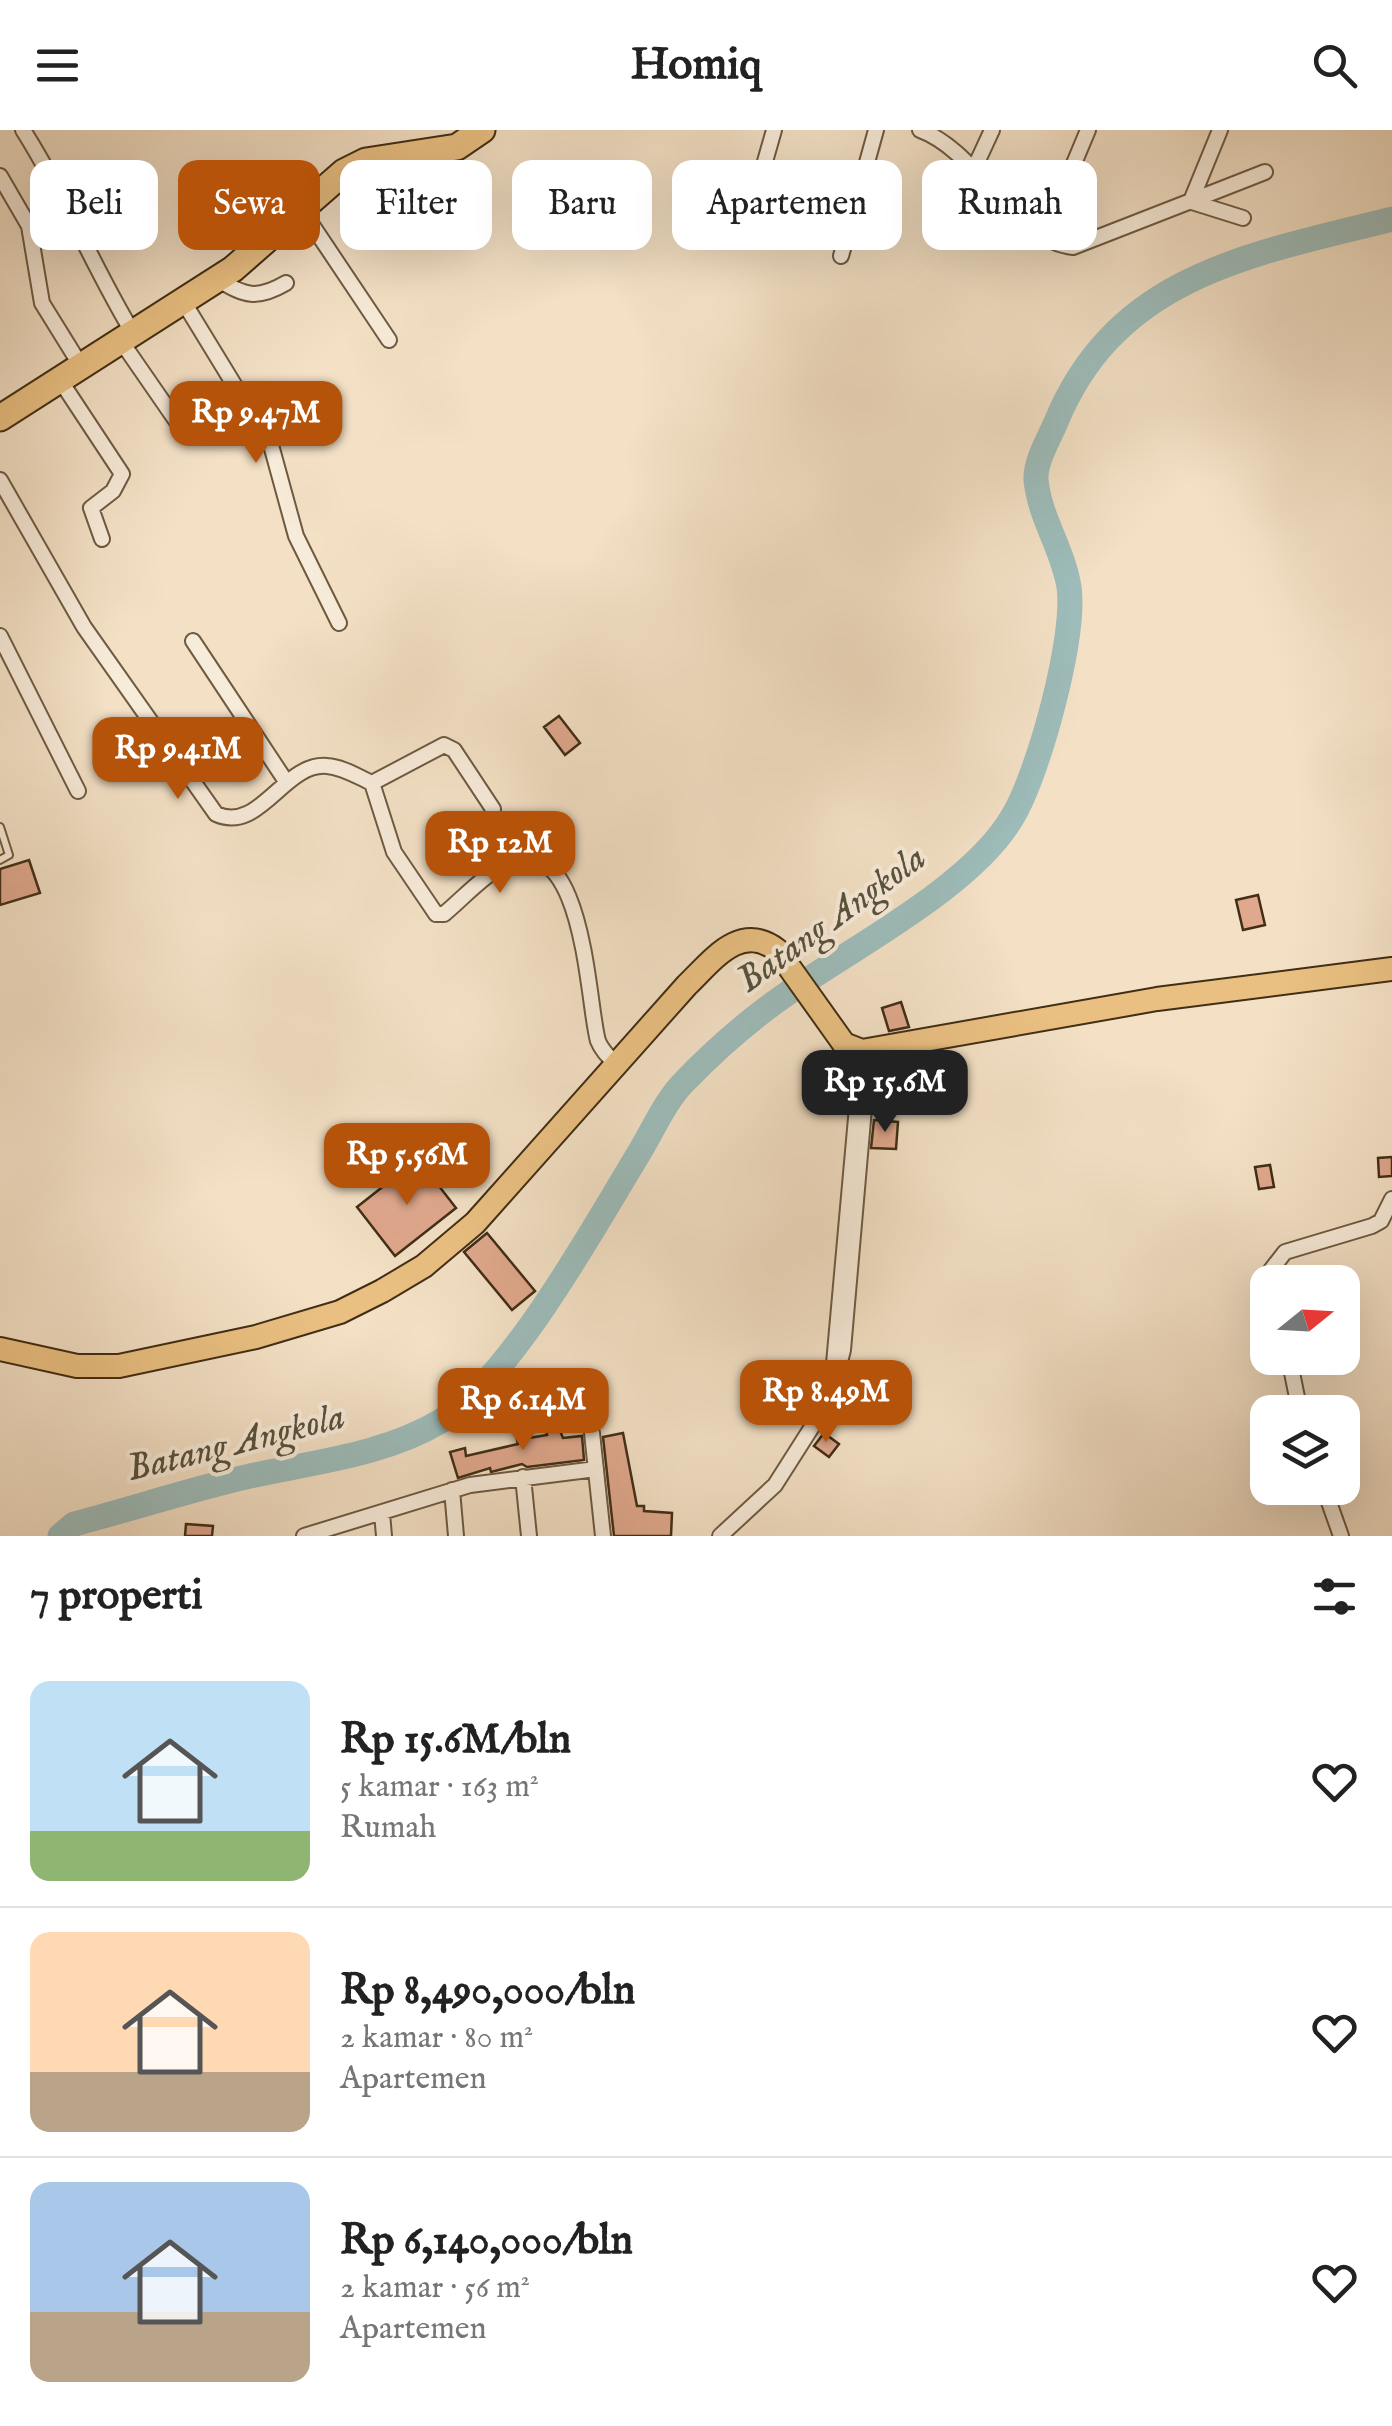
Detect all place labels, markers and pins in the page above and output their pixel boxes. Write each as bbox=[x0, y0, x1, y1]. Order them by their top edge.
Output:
pin: Rp 9.47M bbox=[153, 381, 359, 466]
pin: Rp 9.41M bbox=[75, 717, 281, 802]
pin: Rp 12M bbox=[419, 811, 581, 896]
pin: Rp 15.6M bbox=[782, 1050, 988, 1135]
pin: Rp 5.56M bbox=[304, 1123, 510, 1208]
pin: Rp 8.49M bbox=[723, 1360, 929, 1445]
pin: Rp 6.14M bbox=[420, 1368, 626, 1453]

